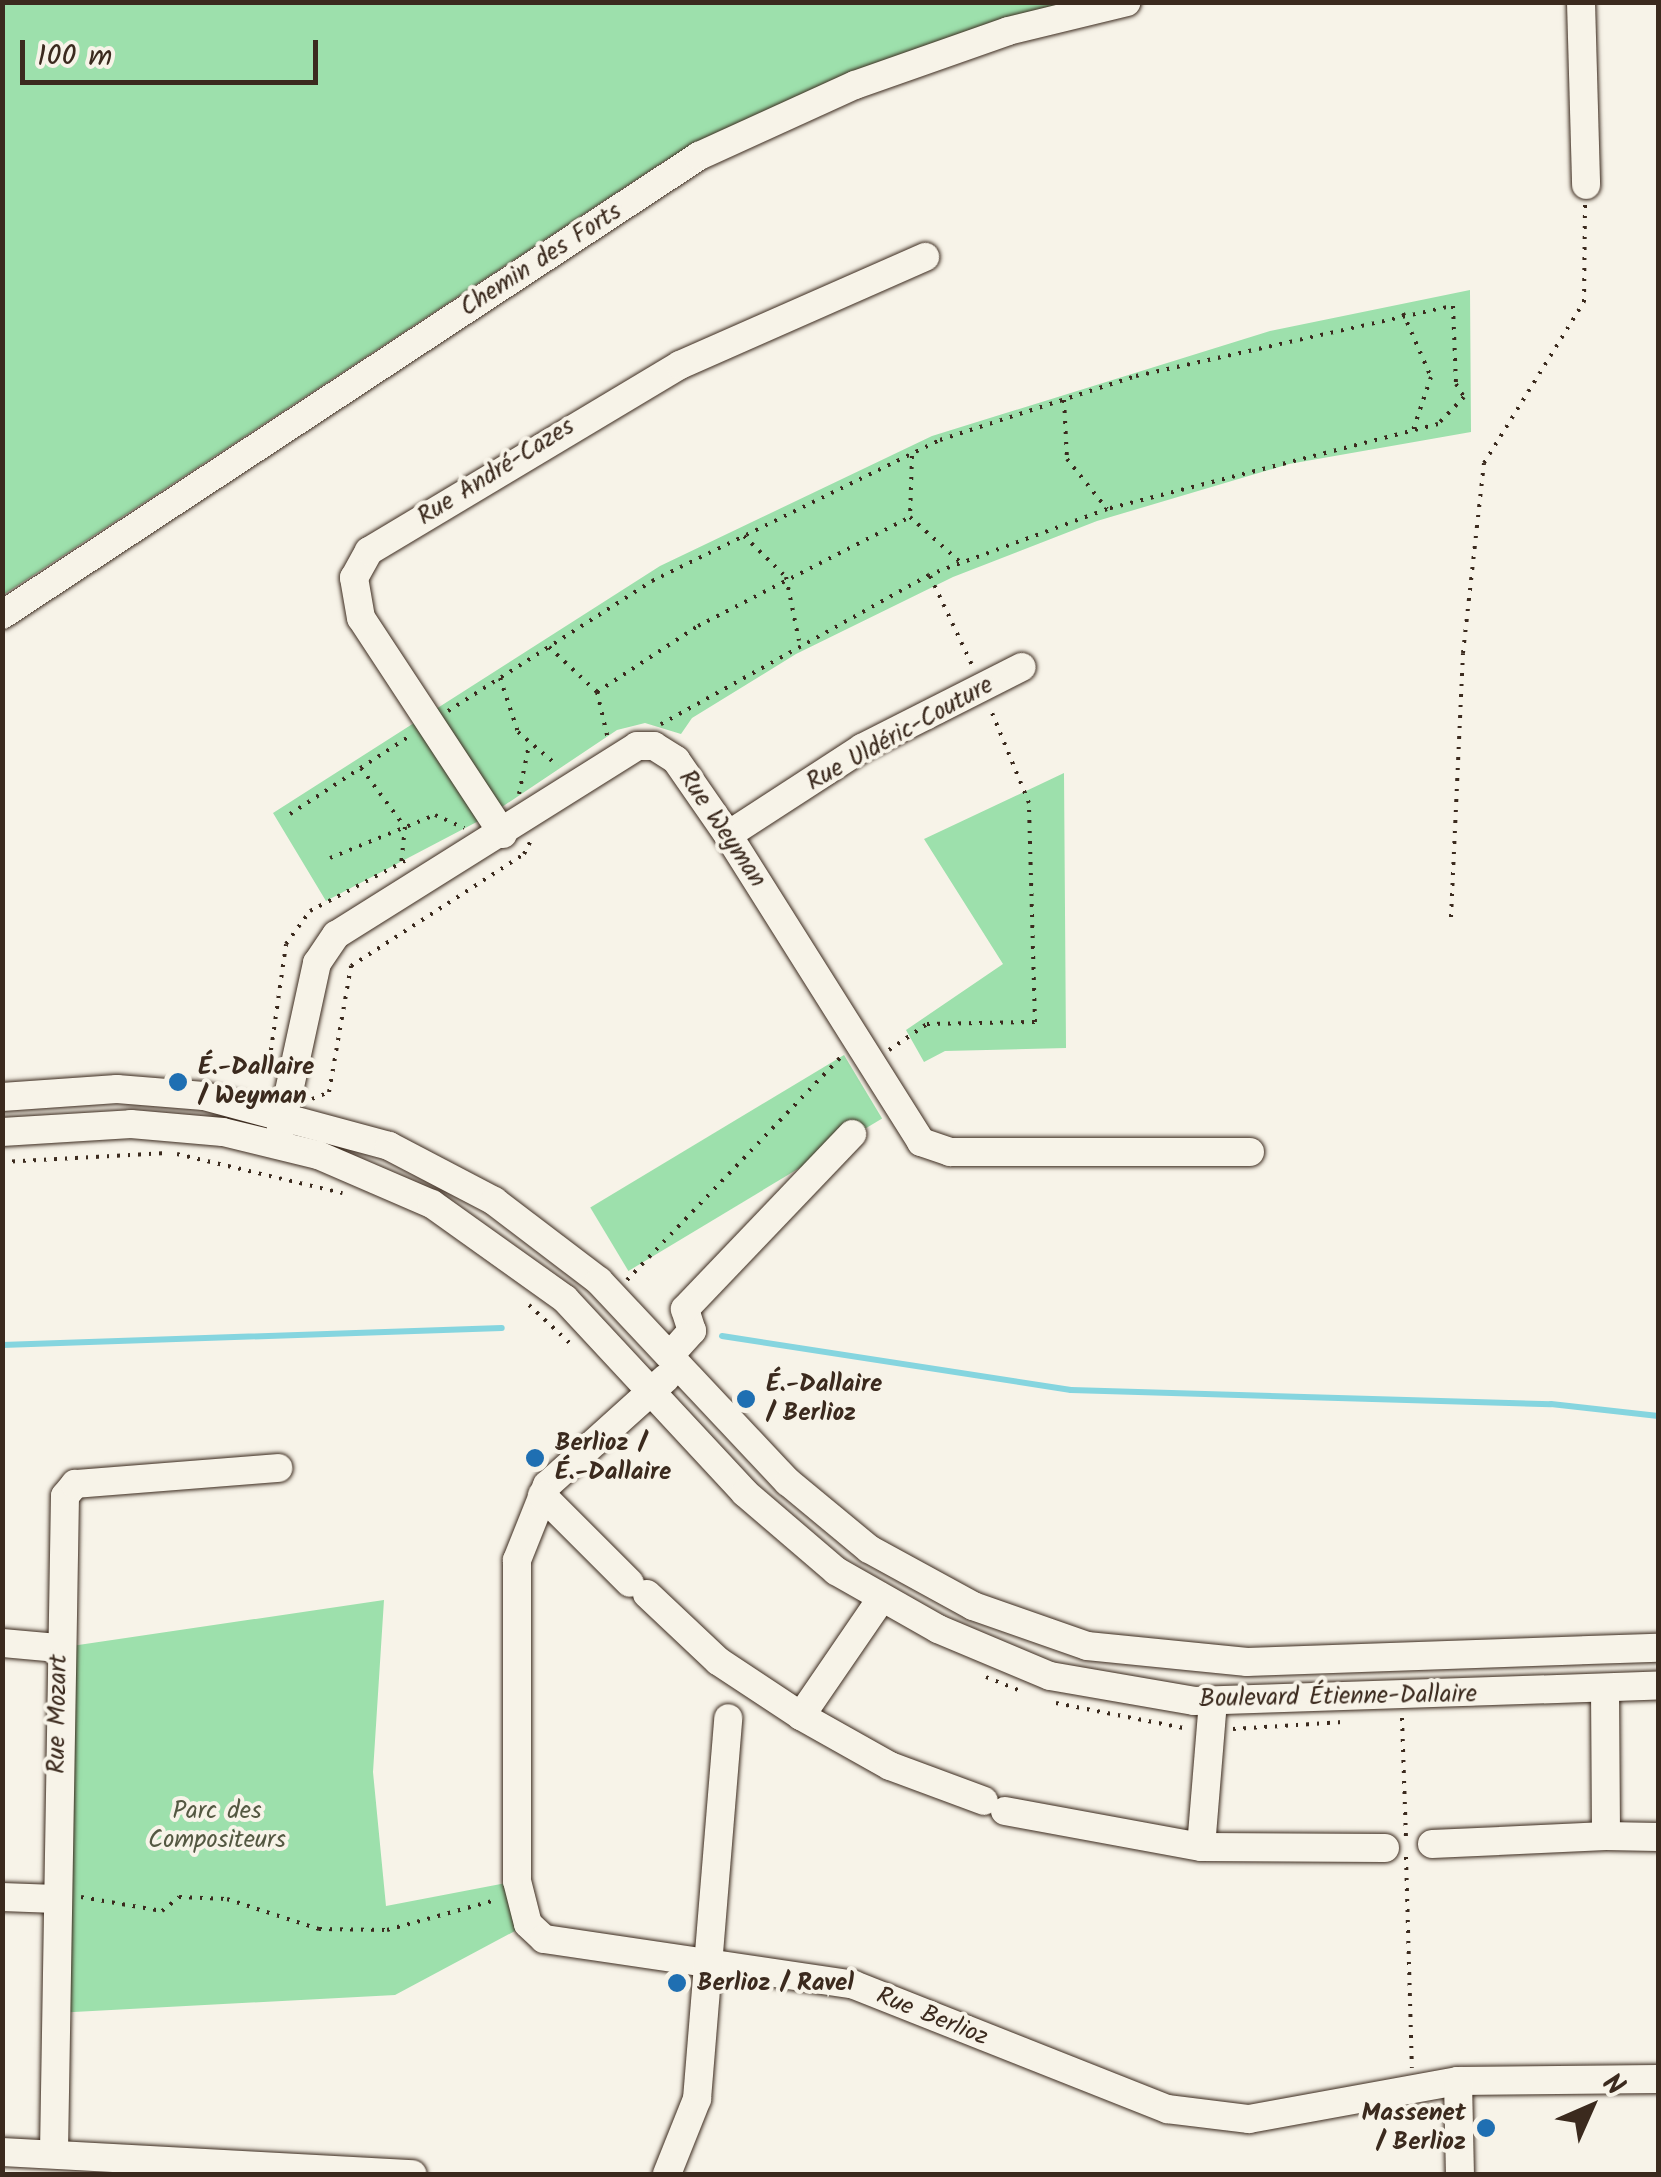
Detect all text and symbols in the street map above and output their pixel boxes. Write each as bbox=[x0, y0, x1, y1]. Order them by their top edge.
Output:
scale bar bbox=[25, 20, 322, 82]
text: 100 m bbox=[37, 33, 112, 81]
street label: Chemin des Forts bbox=[455, 197, 627, 323]
street label: Rue André-Cazes bbox=[412, 412, 580, 532]
street label: Rue Uldéric-Couture bbox=[801, 670, 999, 798]
street label: Rue Weyman bbox=[672, 764, 772, 894]
place label: É.-Dallaire / Weyman bbox=[198, 1053, 314, 1112]
marker: É.-Dallaire / Weyman bbox=[167, 1071, 189, 1093]
place label: É.-Dallaire / Berlioz bbox=[766, 1370, 882, 1429]
marker: É.-Dallaire / Berlioz bbox=[735, 1388, 757, 1410]
place label: Berlioz / É.-Dallaire bbox=[555, 1429, 671, 1488]
marker: Berlioz / É.-Dallaire bbox=[524, 1447, 546, 1469]
street label: Rue Mozart bbox=[42, 1654, 74, 1774]
street label: Boulevard Étienne-Dallaire bbox=[1199, 1680, 1477, 1714]
park label: Parc des Compositeurs bbox=[148, 1797, 286, 1856]
place label: Berlioz / Ravel bbox=[697, 1968, 854, 1998]
marker: Berlioz / Ravel bbox=[666, 1972, 688, 1994]
street label: Rue Berlioz bbox=[872, 1981, 992, 2053]
north arrow bbox=[1541, 2057, 1641, 2157]
text: N bbox=[1590, 2063, 1635, 2108]
place label: Massenet / Berlioz bbox=[1361, 2099, 1466, 2158]
marker: Massenet / Berlioz bbox=[1475, 2117, 1497, 2139]

